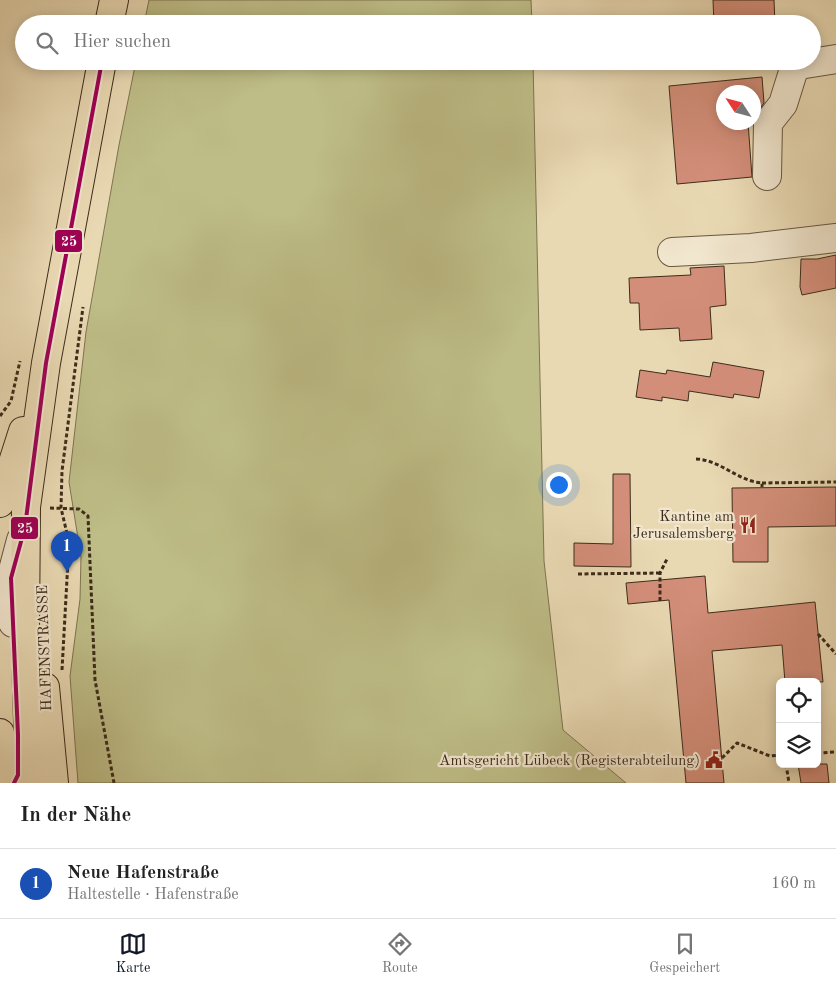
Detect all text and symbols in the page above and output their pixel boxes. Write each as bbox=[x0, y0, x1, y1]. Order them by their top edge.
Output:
search box bbox=[15, 15, 821, 70]
icon: search bbox=[33, 29, 61, 57]
text: Hier suchen bbox=[73, 33, 171, 52]
north arrow bbox=[716, 85, 761, 130]
line badge: 25 bbox=[54, 229, 83, 253]
text: 25 bbox=[61, 235, 77, 249]
your location bbox=[546, 472, 572, 498]
place label: Kantine am Jerusalemsberg bbox=[633, 510, 734, 542]
restaurant icon: Kantine am Jerusalemsberg bbox=[738, 515, 758, 535]
line badge: 25 bbox=[10, 516, 39, 540]
text: 25 bbox=[17, 522, 33, 536]
pin: 1 bbox=[51, 531, 83, 572]
street label: HAFENSTRASSE bbox=[36, 584, 55, 711]
map controls bbox=[776, 678, 821, 768]
button: locate bbox=[776, 678, 821, 723]
button: layers bbox=[776, 723, 821, 768]
public building icon: Amtsgericht Lübeck (Registerabteilung) bbox=[704, 750, 724, 770]
place label: Amtsgericht Lübeck (Registerabteilung) bbox=[439, 754, 700, 769]
text: In der Nähe bbox=[20, 805, 131, 826]
text: Neue Hafenstraße bbox=[67, 864, 219, 883]
text: 1 bbox=[31, 876, 41, 892]
text: 160 m bbox=[771, 876, 816, 892]
text: Haltestelle · Hafenstraße bbox=[67, 887, 239, 903]
tab: Karte bbox=[116, 930, 150, 977]
tab: Route bbox=[382, 930, 418, 977]
tab: Gespeichert bbox=[649, 930, 720, 977]

